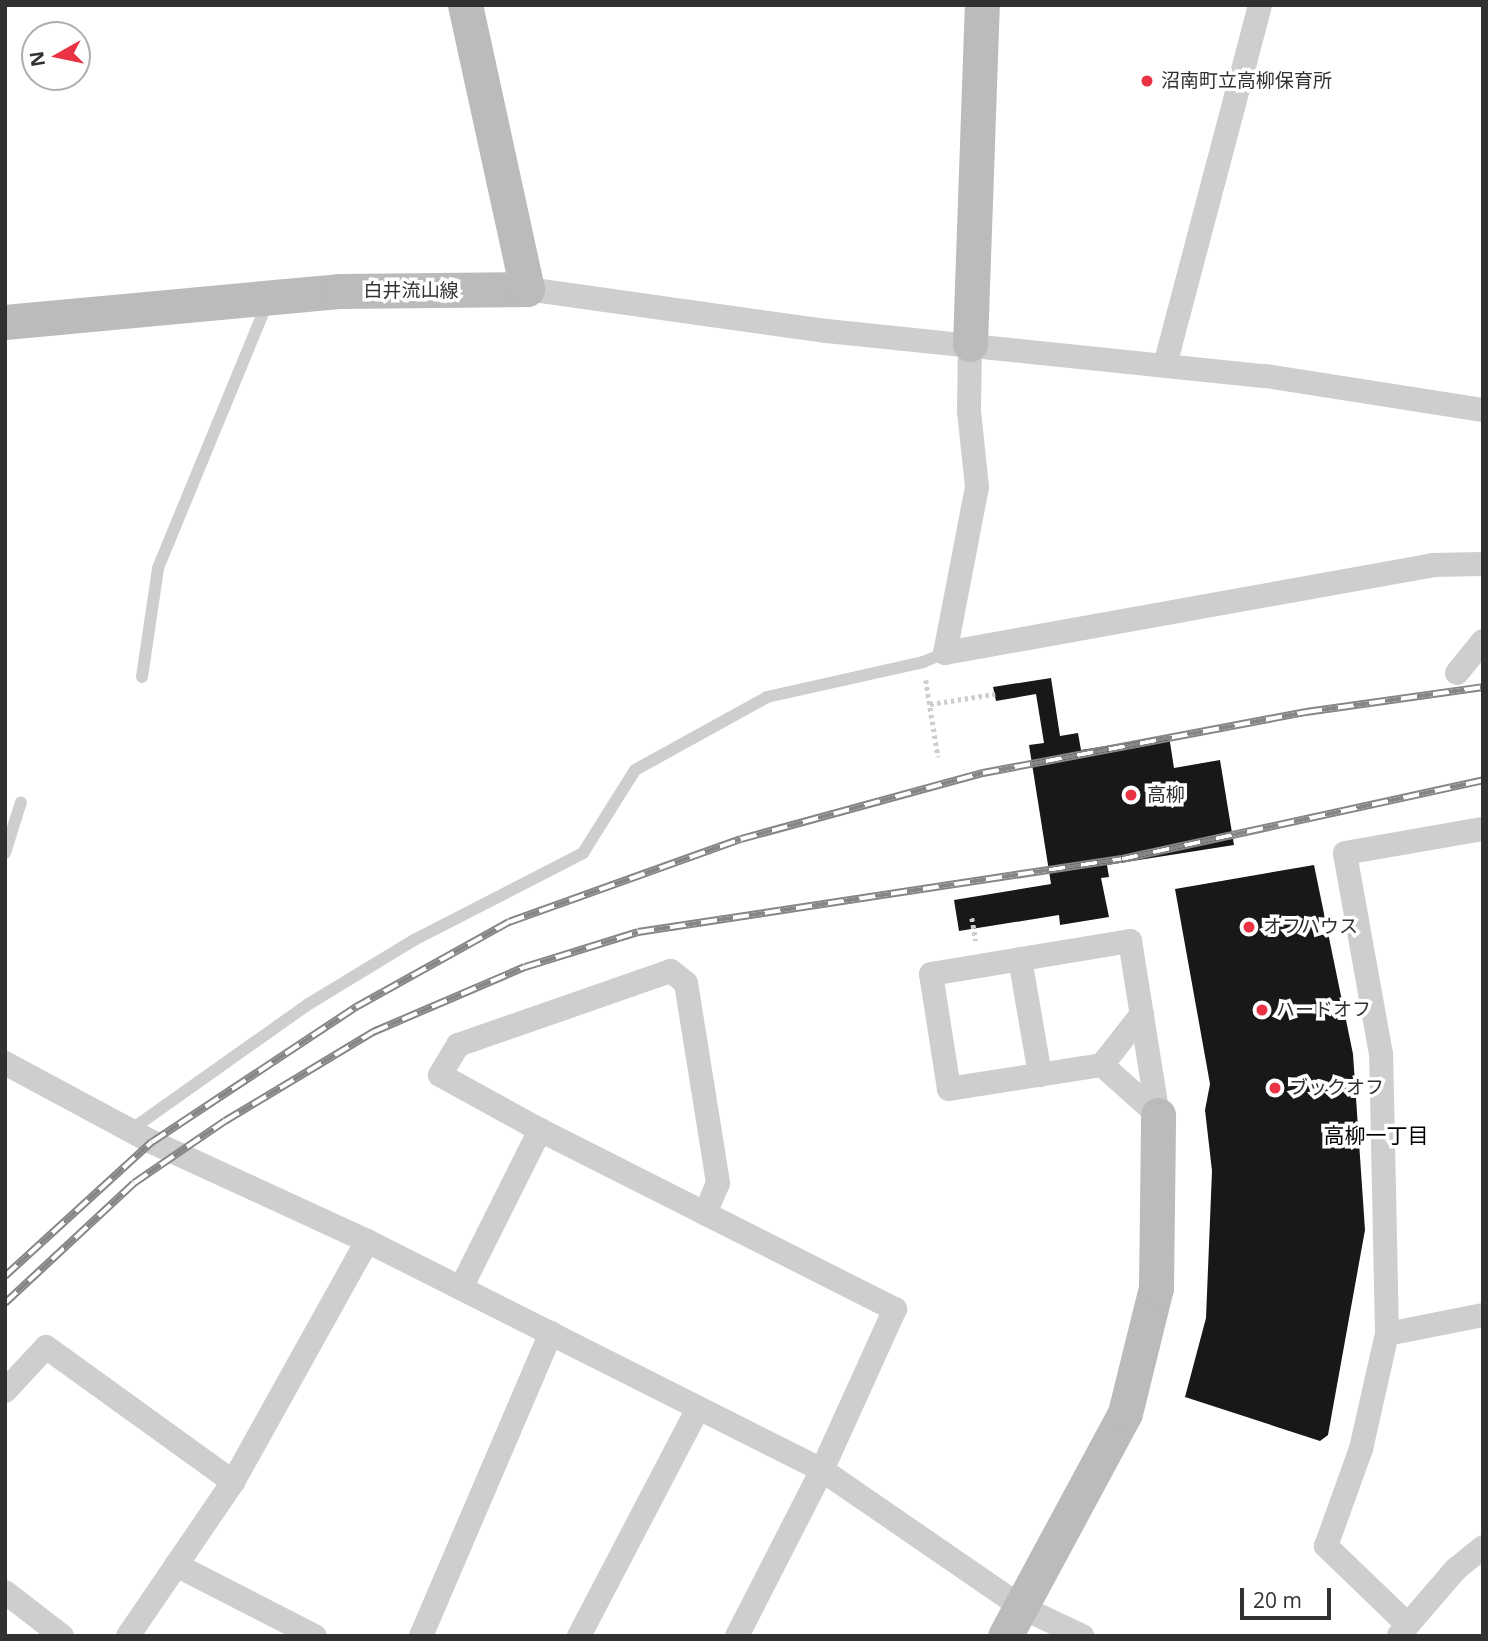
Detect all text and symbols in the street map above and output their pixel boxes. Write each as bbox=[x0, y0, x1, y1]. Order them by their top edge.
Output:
north arrow bbox=[21, 21, 91, 91]
text: N bbox=[23, 49, 51, 69]
place label: 沼南町立高柳保育所 bbox=[1161, 70, 1332, 92]
marker: 沼南町立高柳保育所 bbox=[1139, 73, 1155, 89]
street label: 白井流山線 bbox=[364, 280, 458, 302]
place label: 高柳 bbox=[1147, 784, 1185, 806]
marker: 高柳 bbox=[1121, 785, 1141, 805]
place label: オフハウス bbox=[1263, 916, 1358, 938]
marker: オフハウス bbox=[1241, 919, 1257, 935]
place label: ハードオフ bbox=[1276, 999, 1371, 1021]
marker: ハードオフ bbox=[1254, 1002, 1270, 1018]
place label: ブックオフ bbox=[1289, 1077, 1384, 1099]
marker: ブックオフ bbox=[1267, 1080, 1283, 1096]
district label: 高柳一丁目 bbox=[1324, 1122, 1428, 1148]
scale bar bbox=[1243, 1574, 1334, 1618]
text: 20 m bbox=[1253, 1586, 1302, 1614]

